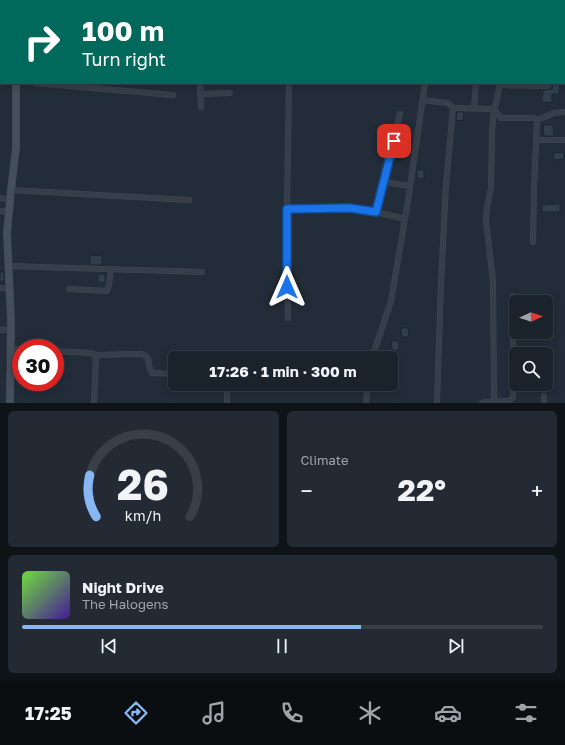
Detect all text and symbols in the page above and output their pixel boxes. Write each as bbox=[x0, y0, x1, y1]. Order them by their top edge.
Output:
text: 100 m bbox=[82, 14, 164, 47]
icon: right bbox=[16, 16, 68, 68]
text: Turn right bbox=[82, 48, 166, 70]
pin bbox=[377, 124, 411, 158]
icon: arrive bbox=[383, 130, 405, 152]
position arrow bbox=[266, 266, 308, 308]
north arrow bbox=[509, 295, 553, 339]
map controls bbox=[509, 295, 553, 391]
speed limit sign: 30 bbox=[12, 339, 64, 391]
button: search bbox=[509, 347, 553, 391]
text: 17:26 · 1 min · 300 m bbox=[209, 362, 357, 380]
text: Climate bbox=[301, 452, 348, 468]
text: 26 bbox=[117, 459, 169, 509]
text: 22° bbox=[398, 472, 446, 508]
text: − bbox=[301, 477, 313, 504]
text: + bbox=[531, 477, 543, 504]
text: km/h bbox=[125, 507, 161, 524]
text: Night Drive bbox=[82, 578, 164, 596]
text: The Halogens bbox=[82, 596, 168, 612]
icon: previous bbox=[98, 635, 120, 657]
icon: pause bbox=[271, 635, 293, 657]
icon: next bbox=[445, 635, 467, 657]
icon: directions bbox=[122, 699, 150, 727]
icon: music bbox=[200, 699, 228, 727]
icon: phone bbox=[278, 699, 306, 727]
icon: climate bbox=[356, 699, 384, 727]
icon: car bbox=[434, 699, 462, 727]
icon: filters bbox=[512, 699, 540, 727]
text: 17:25 bbox=[25, 702, 72, 724]

